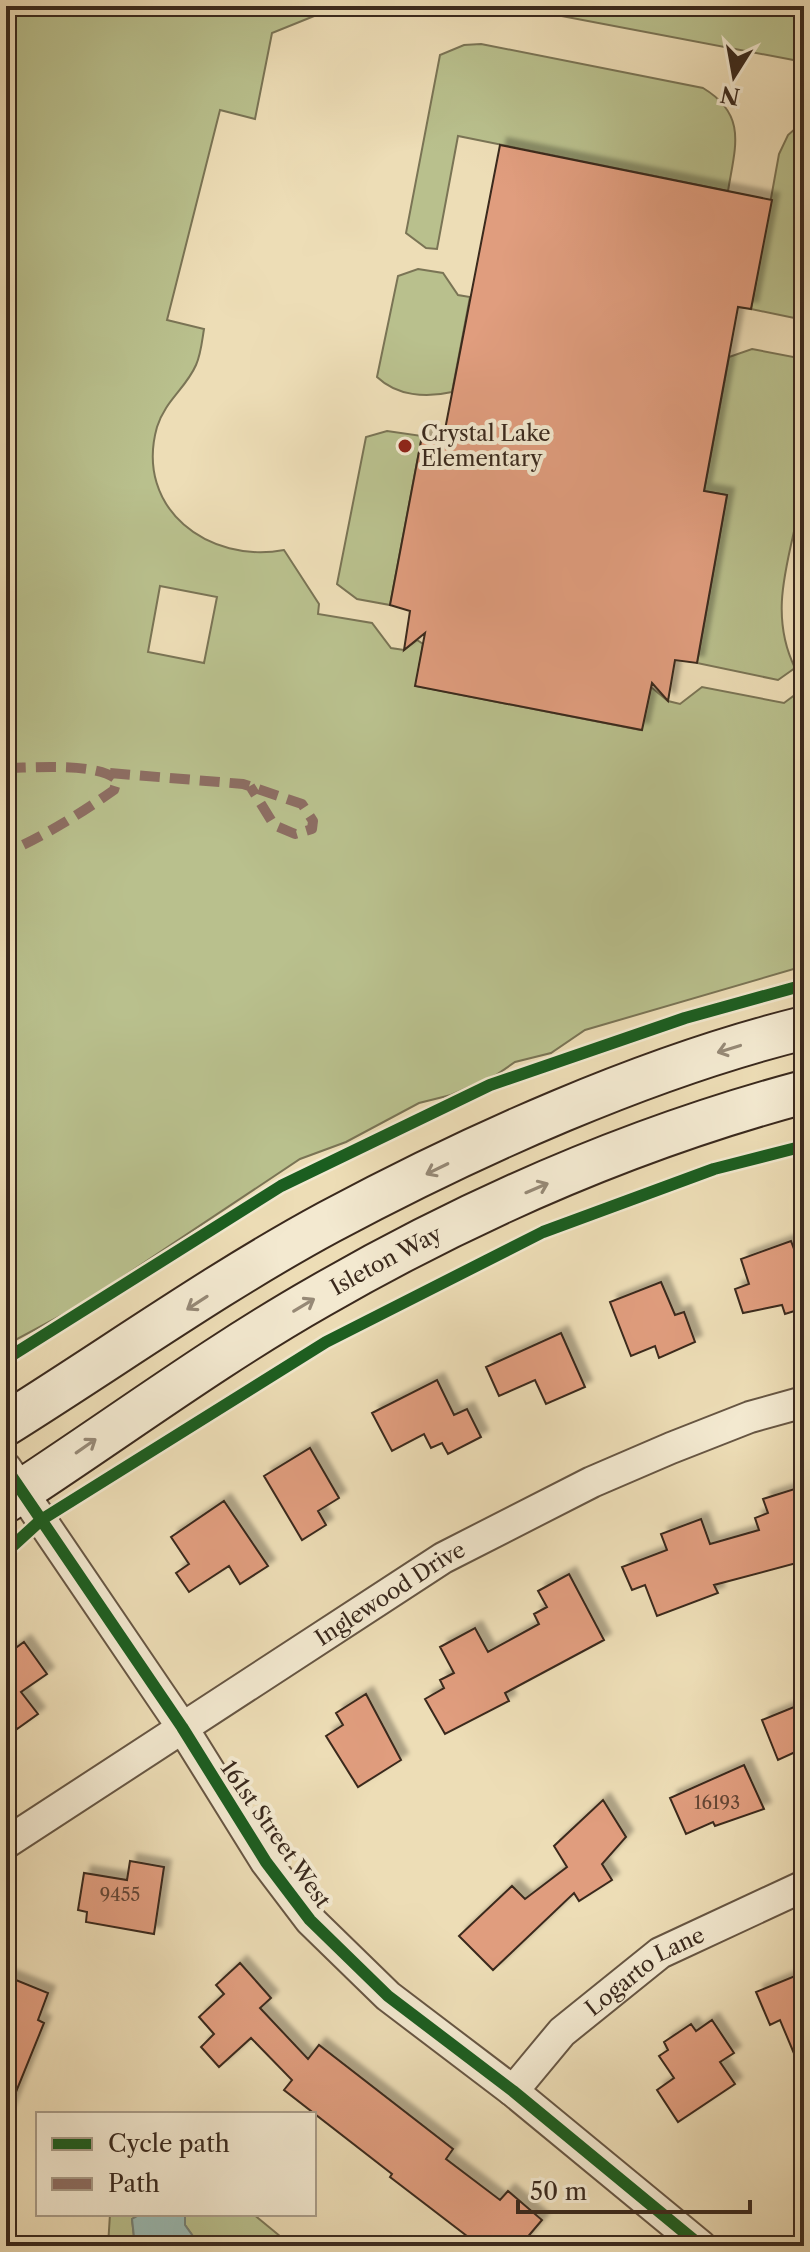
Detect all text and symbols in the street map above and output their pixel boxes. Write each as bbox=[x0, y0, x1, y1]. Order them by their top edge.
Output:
north arrow bbox=[694, 36, 774, 116]
text: N bbox=[718, 80, 742, 110]
place label: Crystal Lake Elementary bbox=[421, 420, 550, 472]
marker: Crystal Lake Elementary bbox=[396, 437, 414, 455]
one-way arrow bbox=[717, 1043, 742, 1057]
one-way arrow bbox=[426, 1162, 450, 1177]
one-way arrow bbox=[524, 1180, 548, 1195]
street label: Isleton Way bbox=[326, 1220, 447, 1301]
one-way arrow bbox=[187, 1294, 209, 1311]
one-way arrow bbox=[292, 1297, 315, 1313]
one-way arrow bbox=[74, 1438, 96, 1454]
street label: Inglewood Drive bbox=[310, 1536, 470, 1652]
street label: 161st Street West bbox=[215, 1755, 337, 1913]
house number: 16193 bbox=[694, 1792, 740, 1814]
house number: 9455 bbox=[100, 1884, 140, 1906]
street label: Logarto Lane bbox=[580, 1921, 709, 2022]
legend bbox=[36, 2112, 316, 2216]
text: Cycle path bbox=[108, 2129, 230, 2158]
scale bar bbox=[518, 2164, 750, 2214]
text: Path bbox=[108, 2169, 160, 2198]
text: 50 m bbox=[530, 2177, 587, 2206]

